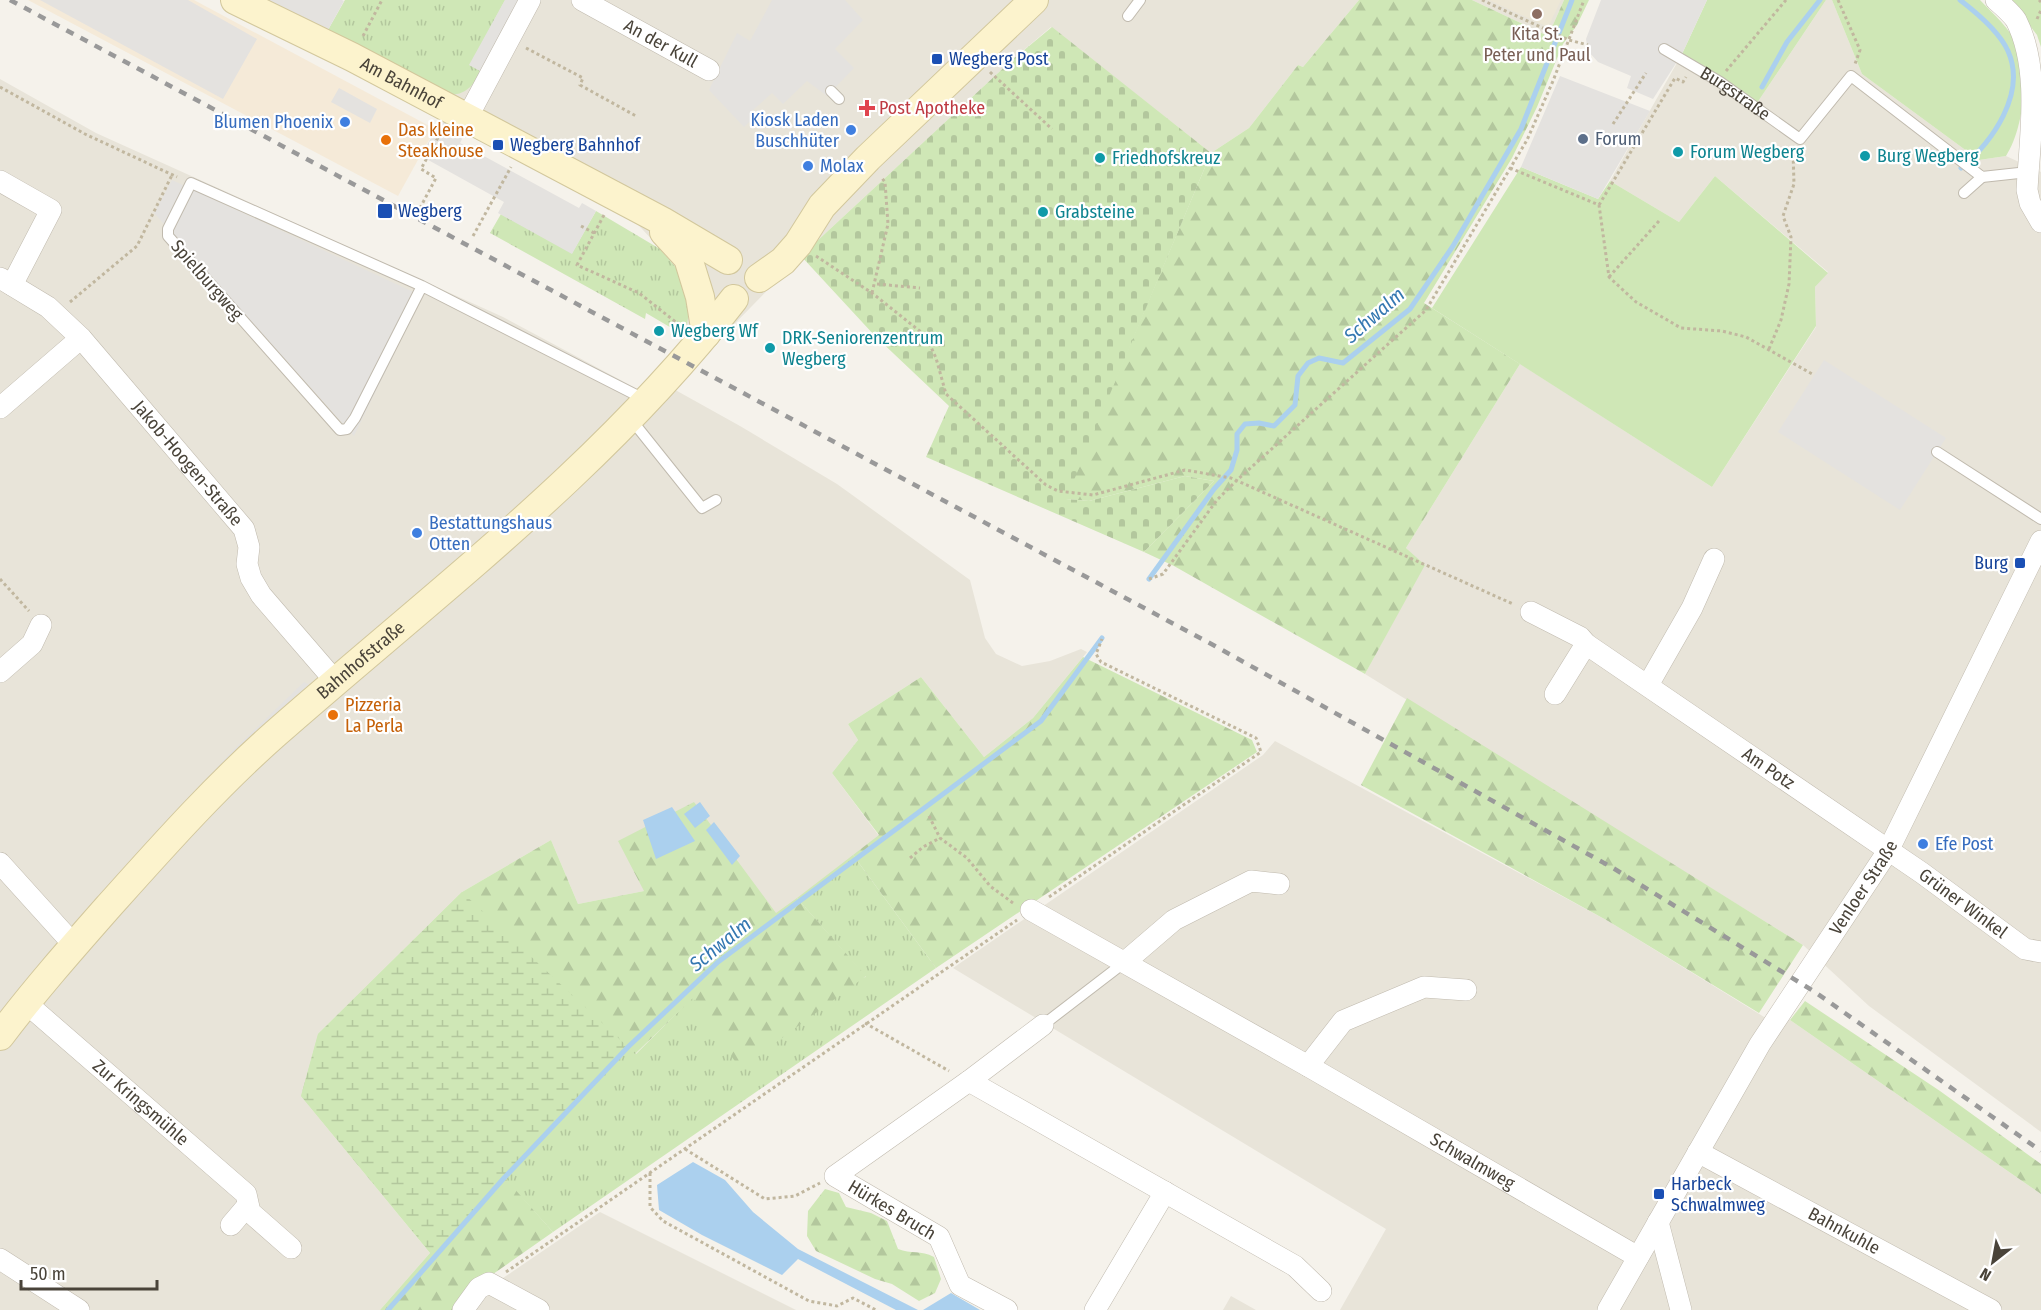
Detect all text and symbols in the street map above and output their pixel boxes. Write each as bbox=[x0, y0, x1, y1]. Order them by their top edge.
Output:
marker: Kita St. Peter und Paul bbox=[1530, 7, 1544, 21]
street label: An der Kull bbox=[620, 14, 702, 73]
place label: Kita St. Peter und Paul bbox=[1483, 23, 1591, 66]
place label: Wegberg Post bbox=[949, 48, 1049, 70]
street label: Am Bahnhof bbox=[357, 52, 447, 115]
marker: Wegberg Post bbox=[930, 52, 944, 66]
street label: Burgstraße bbox=[1696, 62, 1775, 125]
place label: Post Apotheke bbox=[879, 97, 985, 119]
marker: Post Apotheke bbox=[860, 101, 874, 115]
place label: Kiosk Laden Buschhüter bbox=[750, 109, 840, 152]
place label: Blumen Phoenix bbox=[214, 111, 333, 133]
marker: Blumen Phoenix bbox=[338, 115, 352, 129]
place label: Das kleine Steakhouse bbox=[398, 119, 484, 162]
marker: Kiosk Laden Buschhüter bbox=[844, 123, 858, 137]
place label: Forum bbox=[1595, 128, 1641, 150]
marker: Forum bbox=[1576, 132, 1590, 146]
marker: Das kleine Steakhouse bbox=[379, 133, 393, 147]
place label: Wegberg Bahnhof bbox=[510, 134, 641, 156]
marker: Wegberg Bahnhof bbox=[491, 138, 505, 152]
place label: Forum Wegberg bbox=[1690, 141, 1805, 163]
marker: Forum Wegberg bbox=[1671, 145, 1685, 159]
place label: Burg Wegberg bbox=[1877, 145, 1979, 167]
place label: Friedhofskreuz bbox=[1112, 147, 1220, 169]
marker: Burg Wegberg bbox=[1858, 149, 1872, 163]
marker: Friedhofskreuz bbox=[1093, 151, 1107, 165]
place label: Molax bbox=[820, 155, 864, 177]
marker: Molax bbox=[801, 159, 815, 173]
place label: Wegberg bbox=[398, 200, 462, 222]
place label: Grabsteine bbox=[1055, 201, 1135, 223]
marker: Wegberg bbox=[376, 202, 394, 220]
marker: Grabsteine bbox=[1036, 205, 1050, 219]
street label: Spielburgweg bbox=[166, 235, 248, 325]
water label: Schwalm bbox=[1338, 282, 1409, 349]
place label: Wegberg Wf bbox=[671, 320, 759, 342]
marker: Wegberg Wf bbox=[652, 324, 666, 338]
place label: DRK-Seniorenzentrum Wegberg bbox=[782, 327, 943, 370]
marker: DRK-Seniorenzentrum Wegberg bbox=[763, 341, 777, 355]
street label: Jakob-Hoogen-Straße bbox=[128, 396, 248, 531]
place label: Bestattungshaus Otten bbox=[429, 512, 552, 555]
marker: Bestattungshaus Otten bbox=[410, 526, 424, 540]
place label: Burg bbox=[1974, 552, 2009, 574]
marker: Burg bbox=[2013, 556, 2027, 570]
street label: Bahnhofstraße bbox=[312, 617, 409, 704]
place label: Pizzeria La Perla bbox=[345, 694, 404, 737]
marker: Pizzeria La Perla bbox=[326, 708, 340, 722]
street label: Am Potz bbox=[1738, 743, 1799, 794]
place label: Efe Post bbox=[1935, 833, 1994, 855]
street label: Venloer Straße bbox=[1825, 837, 1902, 939]
marker: Efe Post bbox=[1916, 837, 1930, 851]
street label: Grüner Winkel bbox=[1915, 864, 2012, 943]
water label: Schwalm bbox=[683, 912, 756, 977]
street label: Zur Kringsmühle bbox=[88, 1055, 193, 1150]
street label: Schwalmweg bbox=[1426, 1128, 1519, 1195]
place label: Harbeck Schwalmweg bbox=[1671, 1173, 1766, 1216]
street label: Hürkes Bruch bbox=[844, 1175, 940, 1245]
marker: Harbeck Schwalmweg bbox=[1652, 1187, 1666, 1201]
street label: Bahnkuhle bbox=[1804, 1202, 1884, 1259]
north arrow bbox=[1963, 1232, 2023, 1292]
scale bar bbox=[21, 1253, 158, 1291]
text: 50 m bbox=[30, 1263, 66, 1285]
text: N bbox=[1977, 1264, 1995, 1285]

